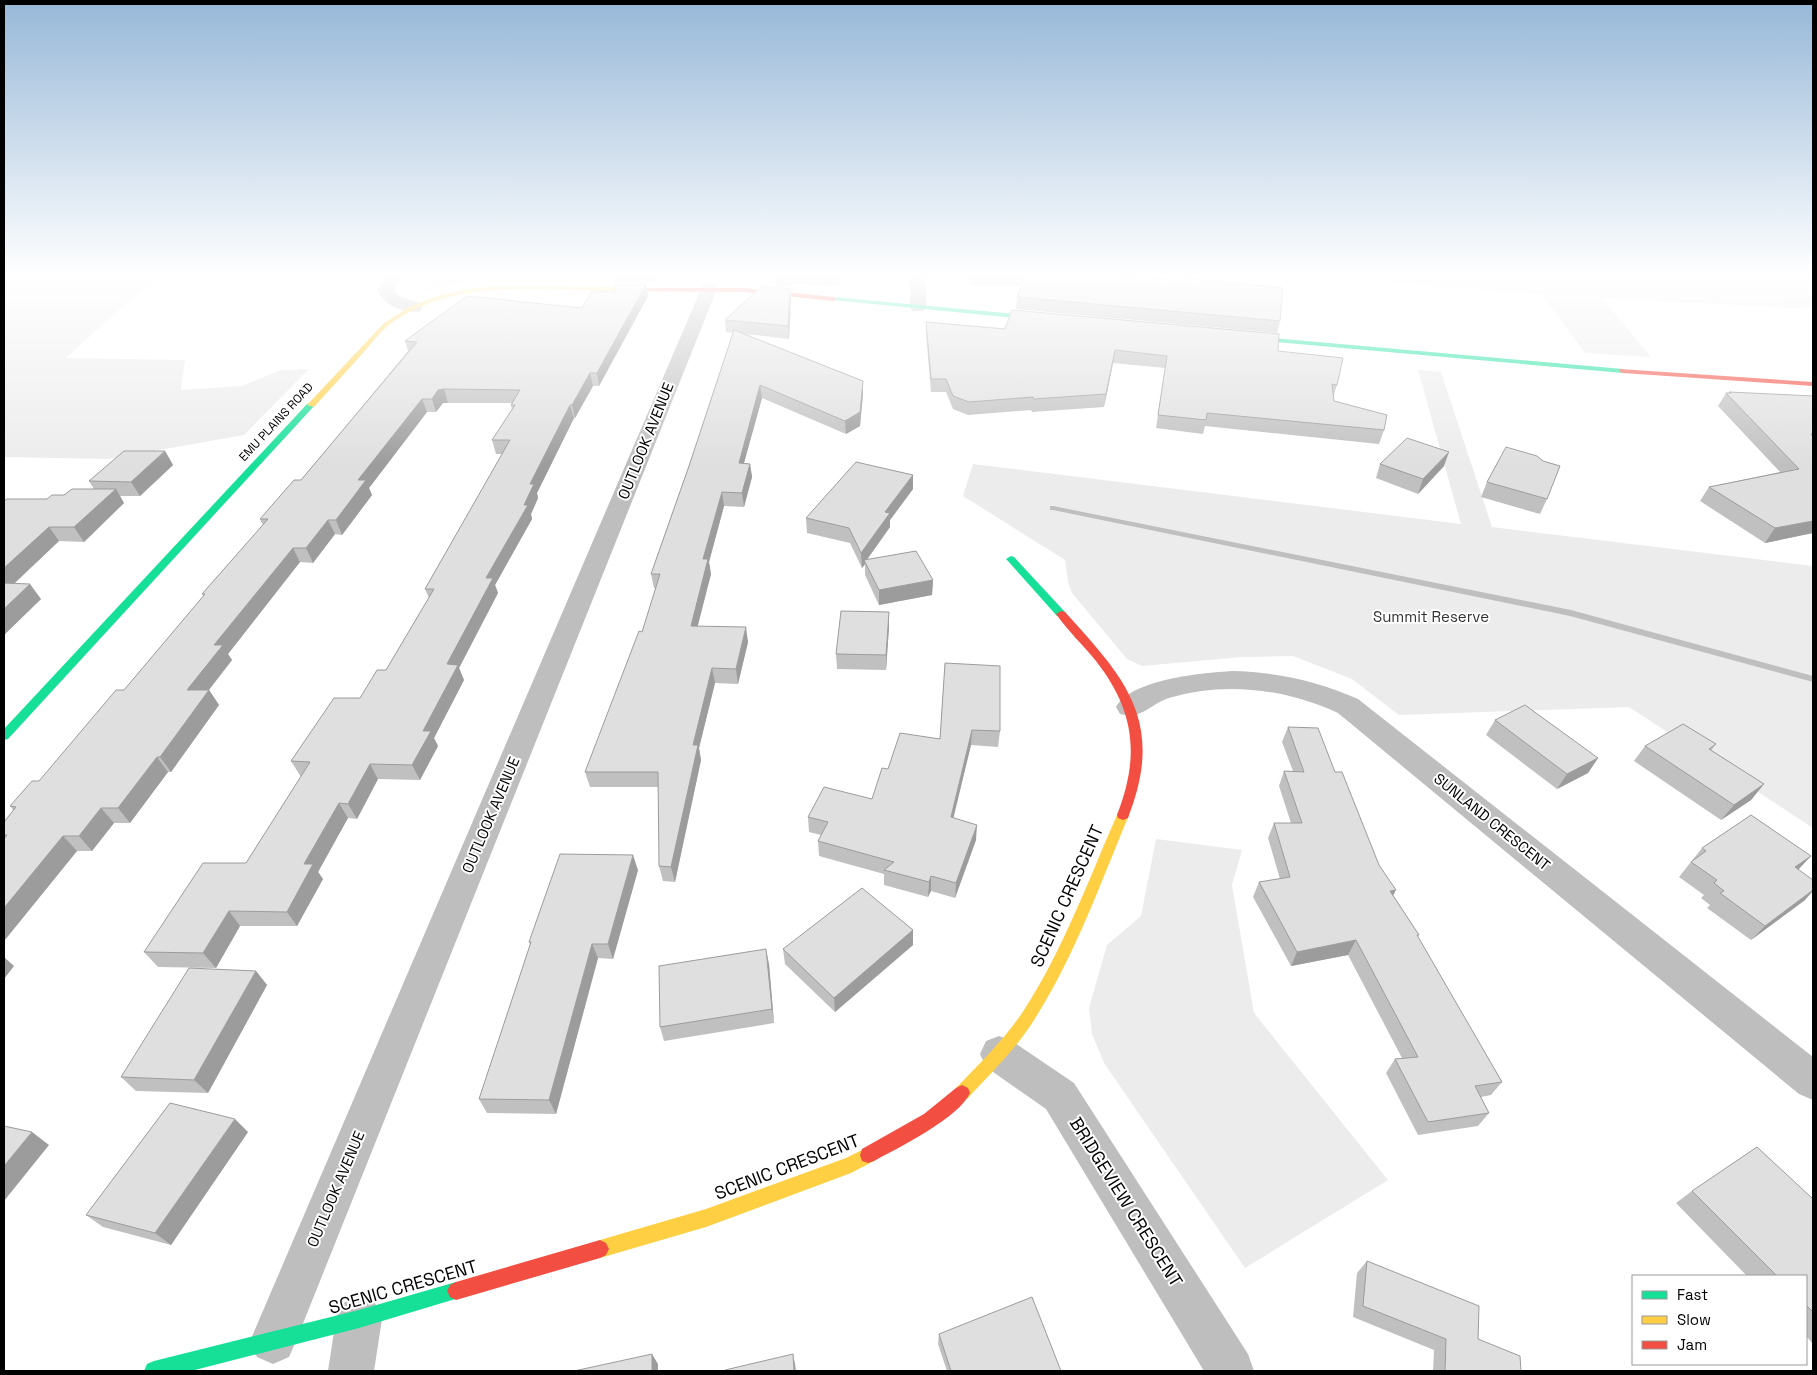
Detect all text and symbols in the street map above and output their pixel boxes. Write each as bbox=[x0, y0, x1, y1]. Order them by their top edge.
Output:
street label: EMU PLAINS ROAD bbox=[235, 379, 317, 465]
street label: OUTLOOK AVENUE bbox=[613, 380, 678, 502]
park label: Summit Reserve bbox=[1373, 607, 1489, 626]
street label: OUTLOOK AVENUE bbox=[457, 754, 524, 876]
street label: SUNLAND CRESCENT bbox=[1430, 769, 1554, 874]
street label: SCENIC CRESCENT bbox=[1025, 821, 1108, 971]
street label: BRIDGEVIEW CRESCENT bbox=[1065, 1113, 1188, 1291]
street label: OUTLOOK AVENUE bbox=[302, 1128, 369, 1250]
street label: SCENIC CRESCENT bbox=[711, 1128, 863, 1205]
street label: SCENIC CRESCENT bbox=[326, 1254, 480, 1319]
legend bbox=[1632, 1275, 1807, 1365]
text: Fast bbox=[1677, 1285, 1708, 1304]
text: Slow bbox=[1677, 1310, 1711, 1329]
text: Jam bbox=[1677, 1335, 1707, 1354]

